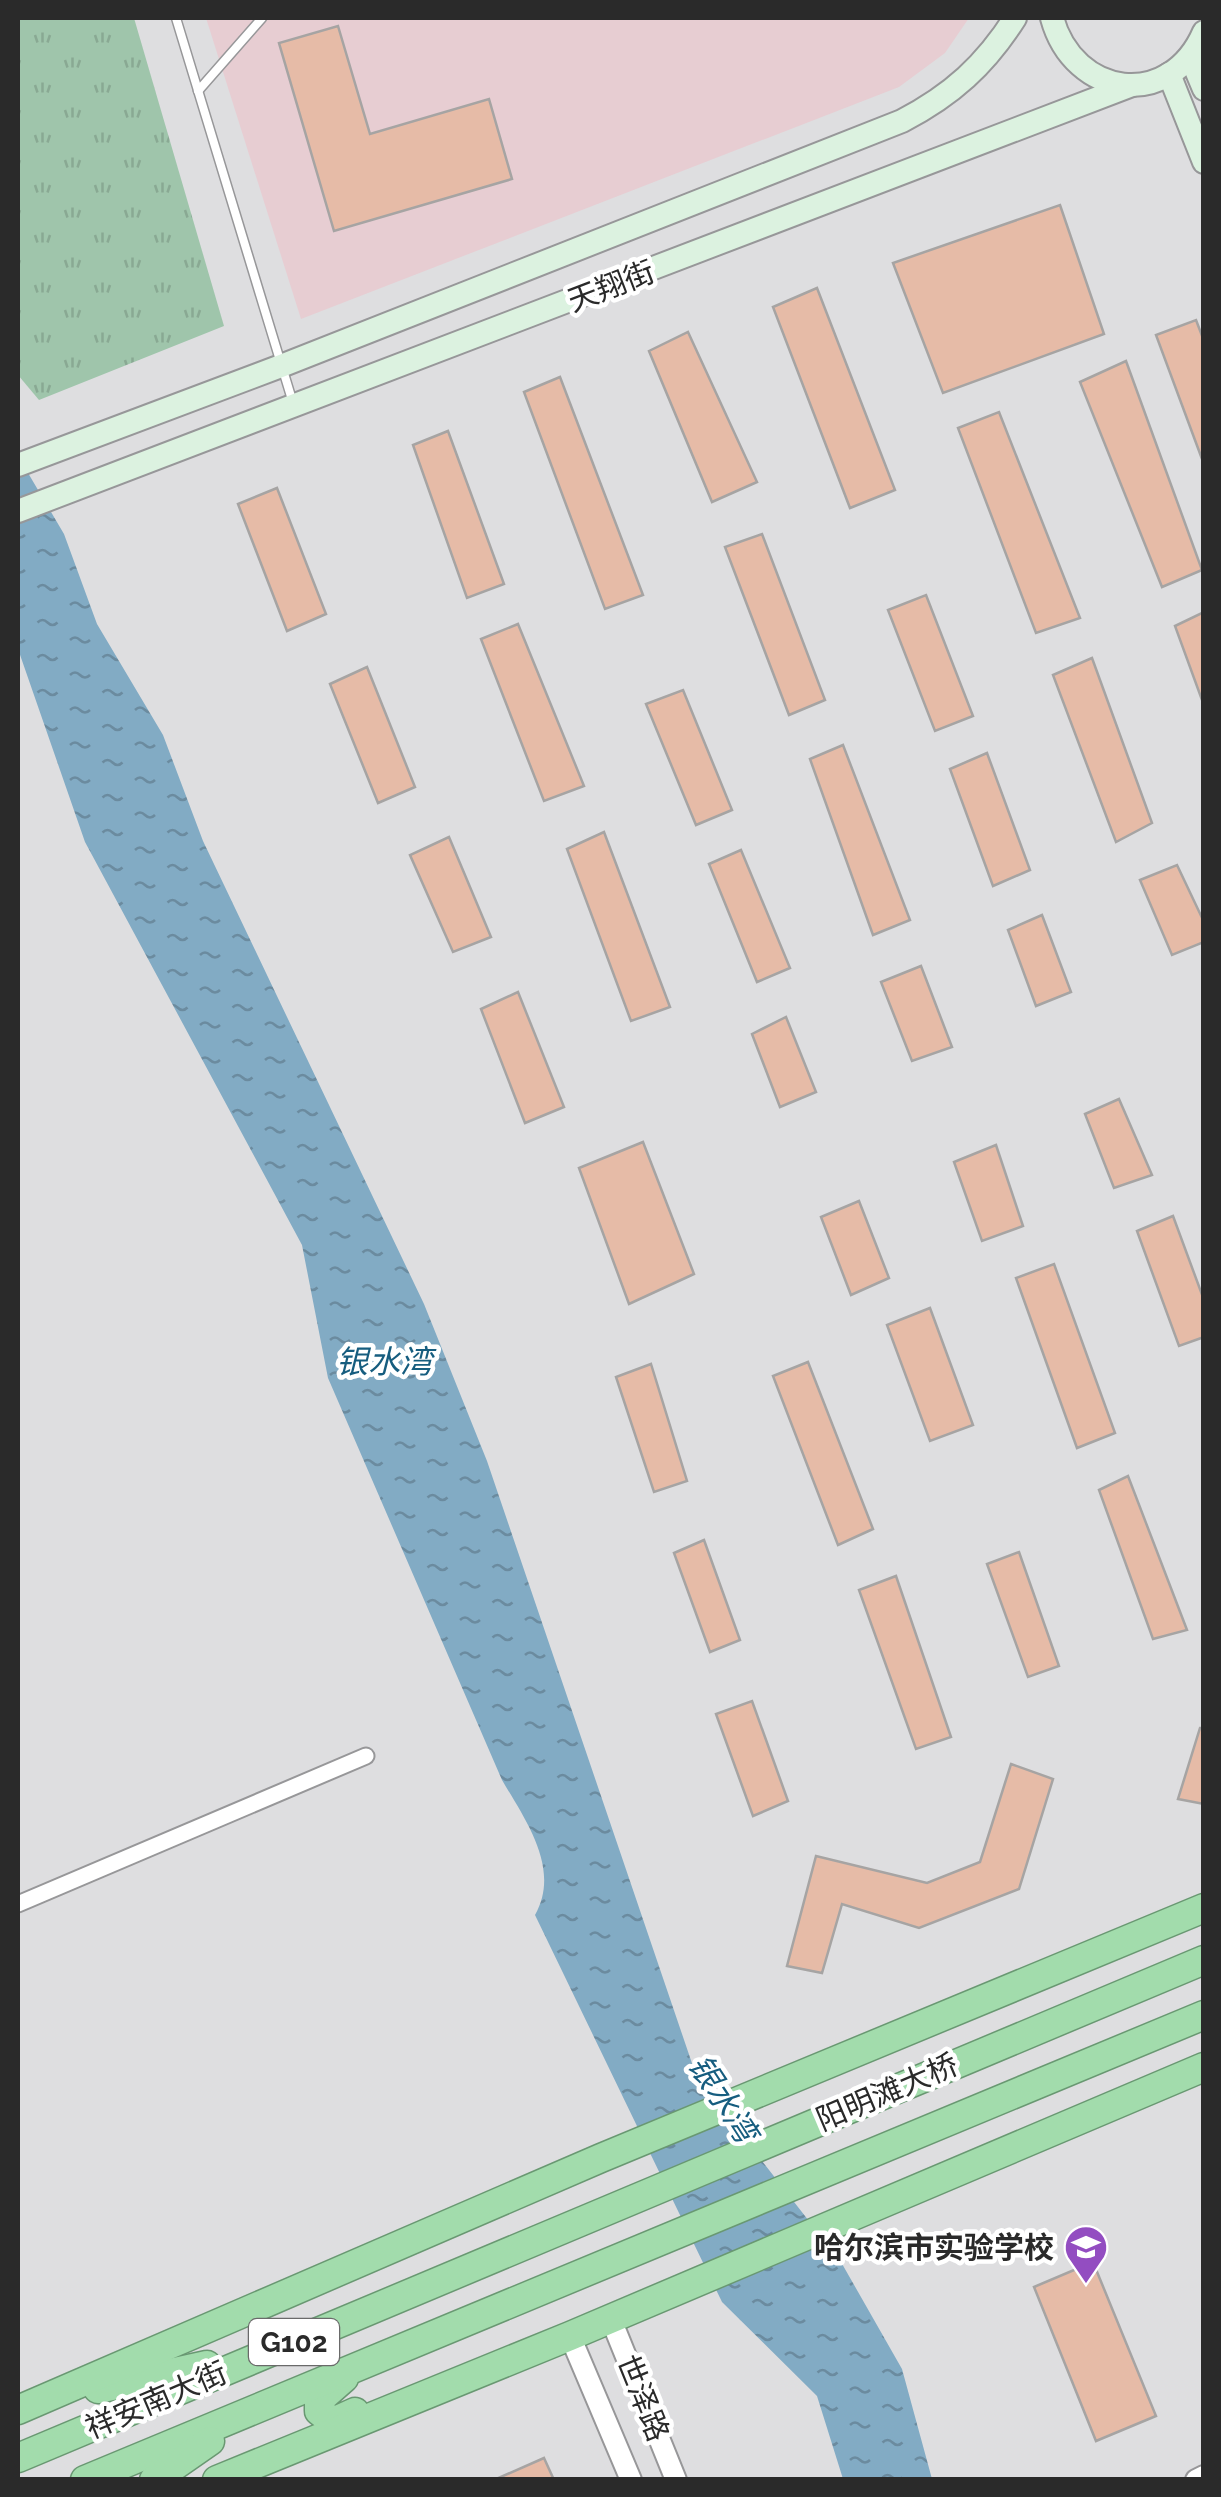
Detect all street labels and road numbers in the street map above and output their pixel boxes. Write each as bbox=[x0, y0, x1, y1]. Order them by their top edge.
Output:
street label: 天翔街 bbox=[563, 254, 659, 318]
street label: 阳明滩大桥 bbox=[811, 2047, 963, 2137]
road number: G102 bbox=[249, 2319, 339, 2365]
street label: 世泽路 bbox=[610, 2350, 676, 2446]
street label: 祥安南大街 bbox=[80, 2355, 232, 2445]

